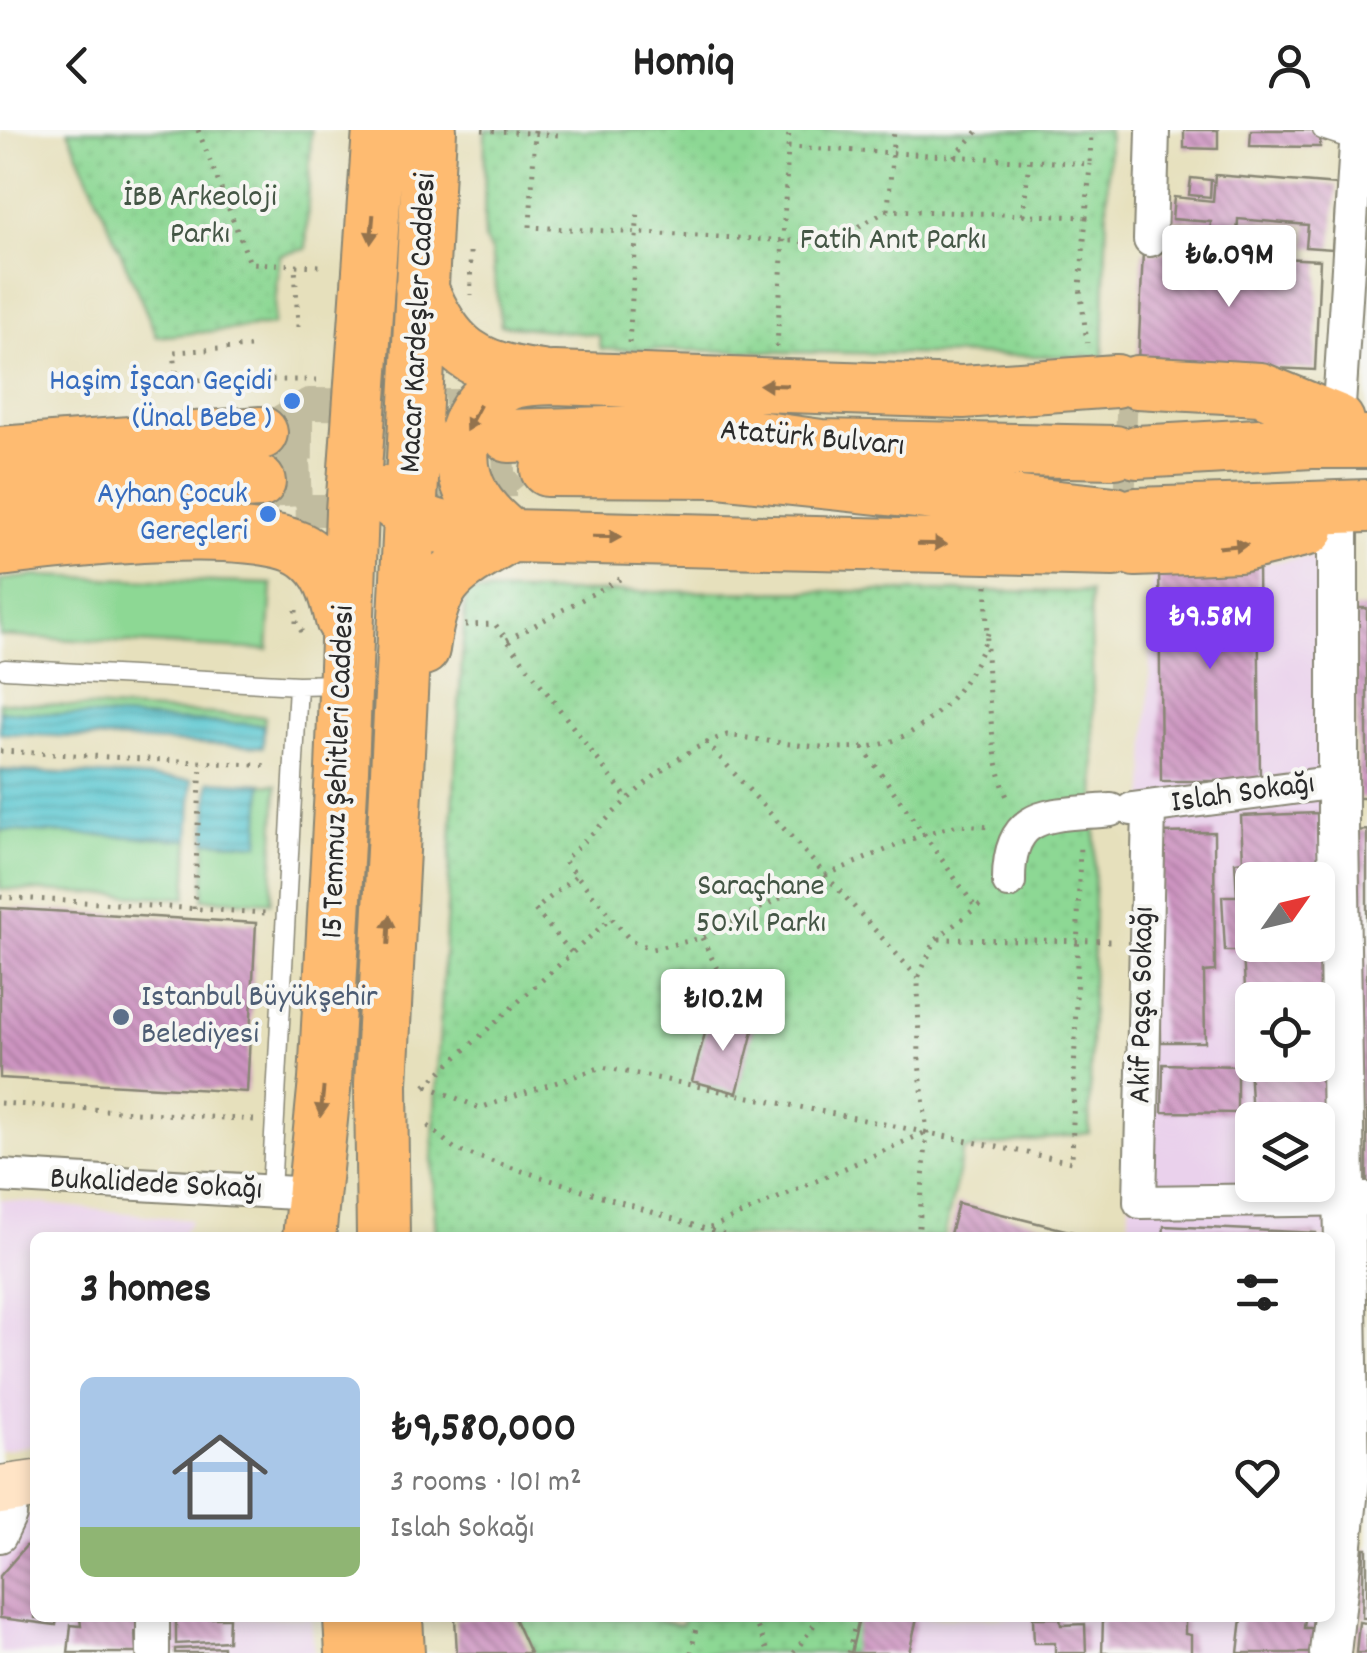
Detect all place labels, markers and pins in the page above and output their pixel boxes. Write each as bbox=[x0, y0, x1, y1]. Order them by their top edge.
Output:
pin: ₺6.09M bbox=[1148, 225, 1310, 310]
place label: Haşim İşcan Geçidi (Ünal Bebe ) bbox=[49, 360, 272, 443]
marker: Haşim İşcan Geçidi (Ünal Bebe ) bbox=[281, 390, 303, 412]
place label: Ayhan Çocuk Gereçleri bbox=[97, 473, 248, 556]
marker: Ayhan Çocuk Gereçleri bbox=[257, 503, 279, 525]
pin: ₺9.58M bbox=[1129, 587, 1291, 672]
pin: ₺10.2M bbox=[642, 969, 804, 1054]
place label: Istanbul Büyükşehir Belediyesi bbox=[141, 976, 378, 1059]
marker: Istanbul Büyükşehir Belediyesi bbox=[110, 1006, 132, 1028]

